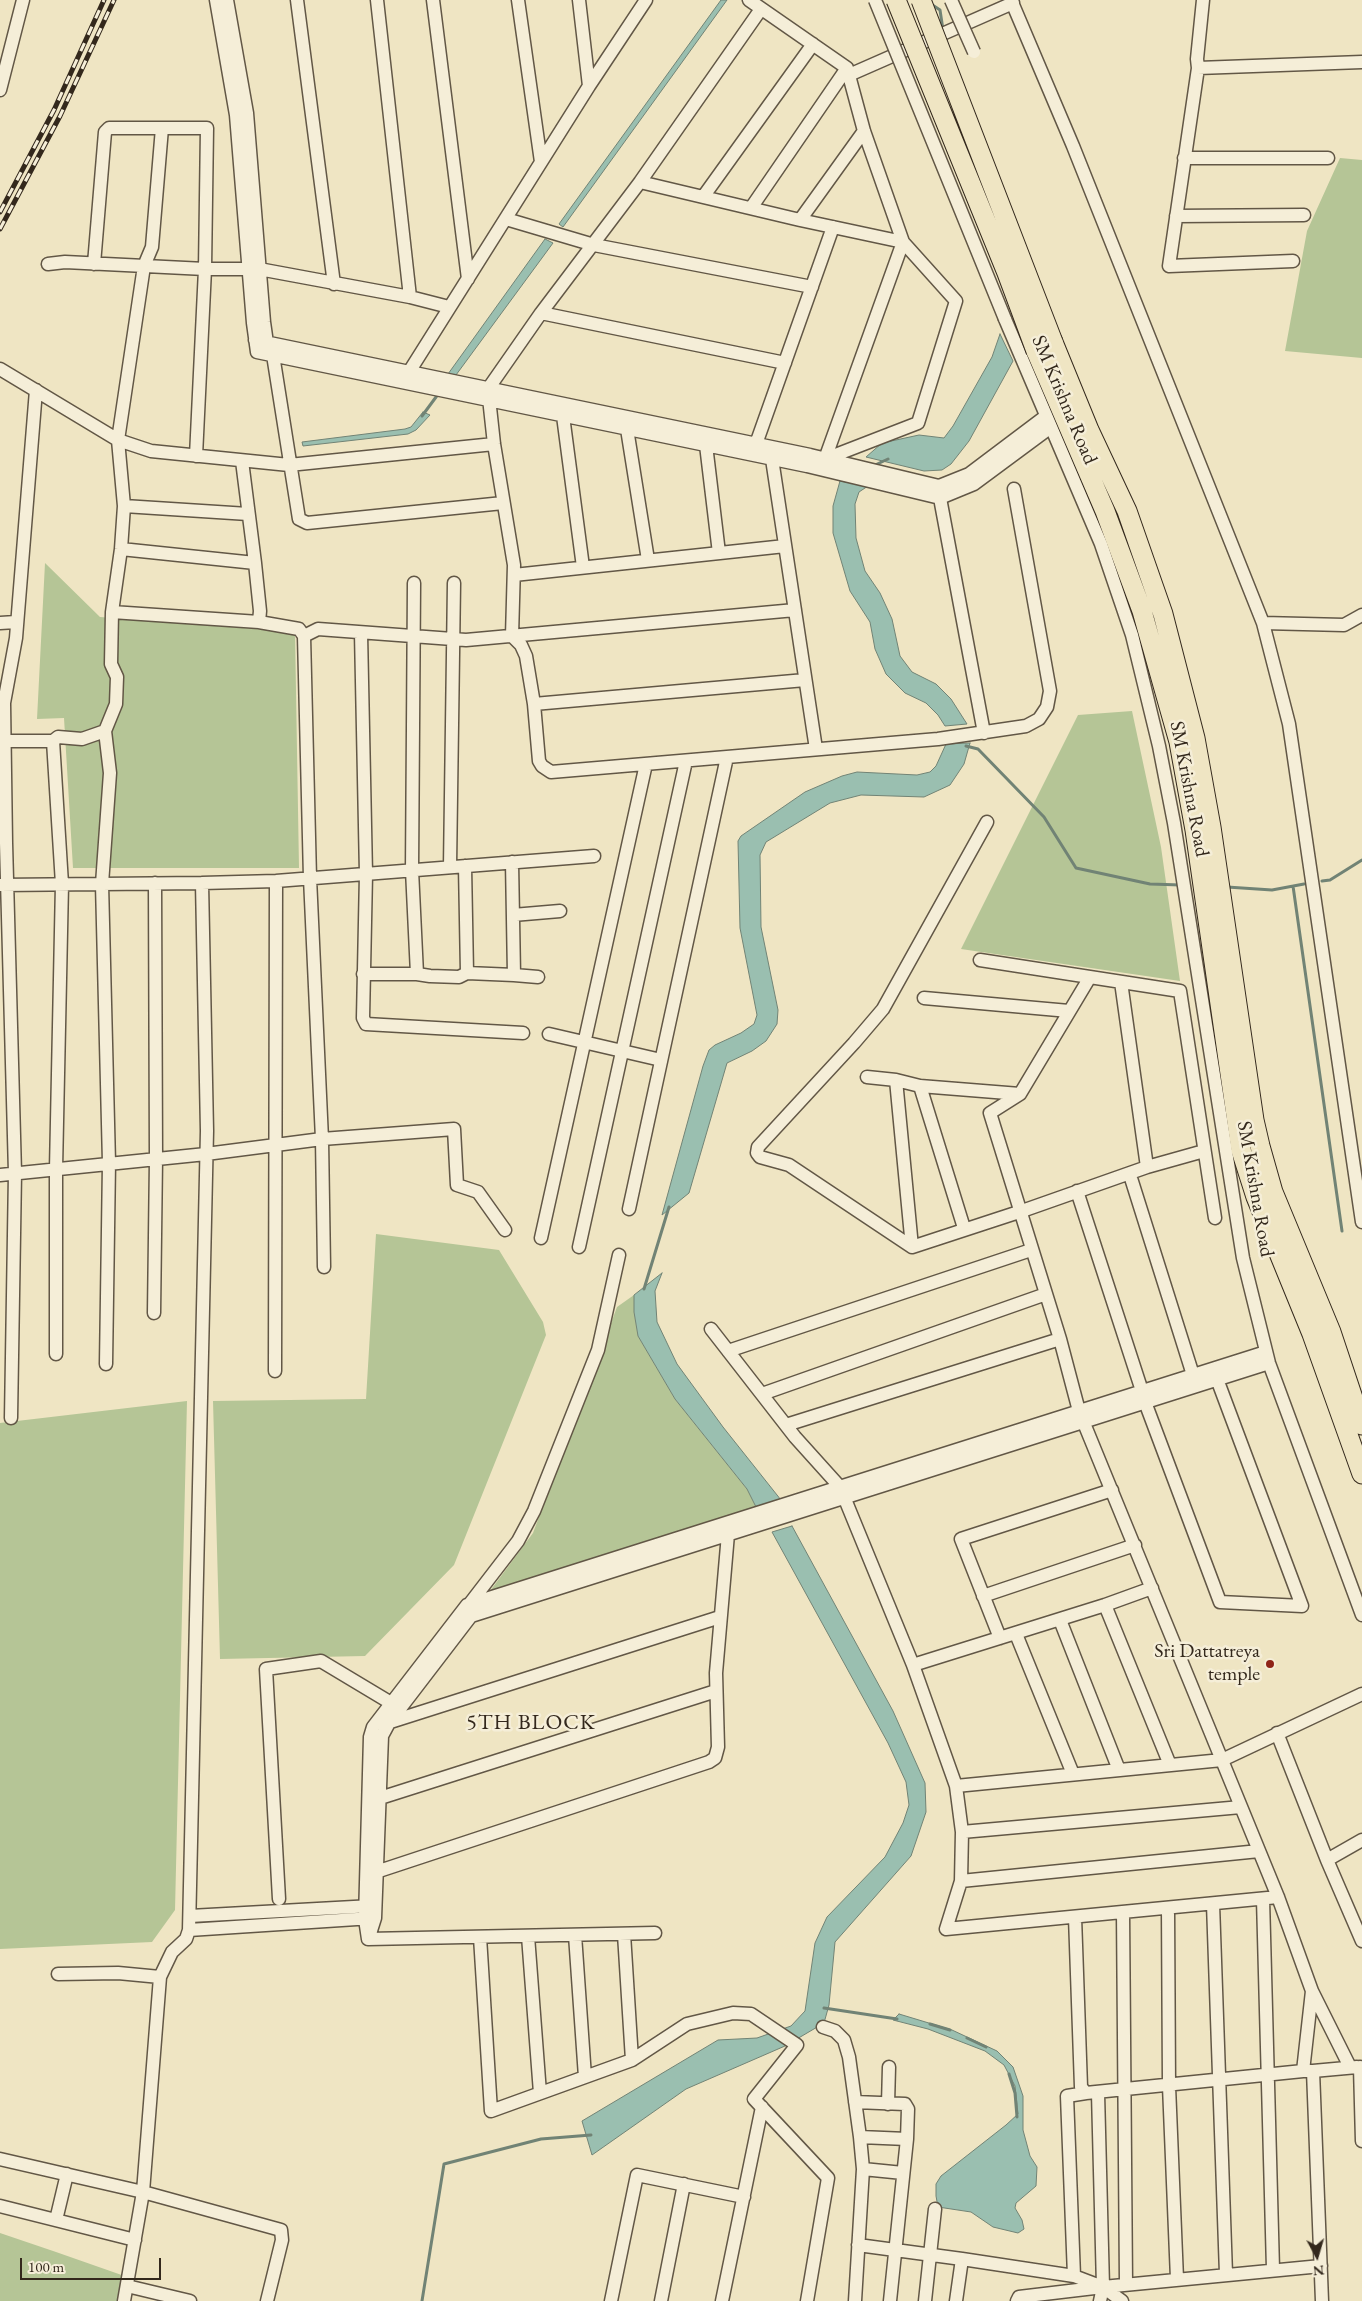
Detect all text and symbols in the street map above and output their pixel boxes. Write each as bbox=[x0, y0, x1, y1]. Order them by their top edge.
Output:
street label: SM Krishna Road bbox=[1026, 332, 1102, 468]
street label: SM Krishna Road bbox=[1164, 719, 1214, 859]
street label: SM Krishna Road bbox=[1231, 1119, 1279, 1259]
place label: Sri Dattatreya temple bbox=[1154, 1640, 1260, 1687]
marker: Sri Dattatreya temple bbox=[1264, 1658, 1276, 1670]
district label: 5TH BLOCK bbox=[465, 1710, 597, 1736]
north arrow bbox=[1292, 2231, 1342, 2281]
scale bar bbox=[22, 2248, 164, 2280]
text: 100 m bbox=[28, 2257, 64, 2276]
text: N bbox=[1312, 2261, 1325, 2280]

